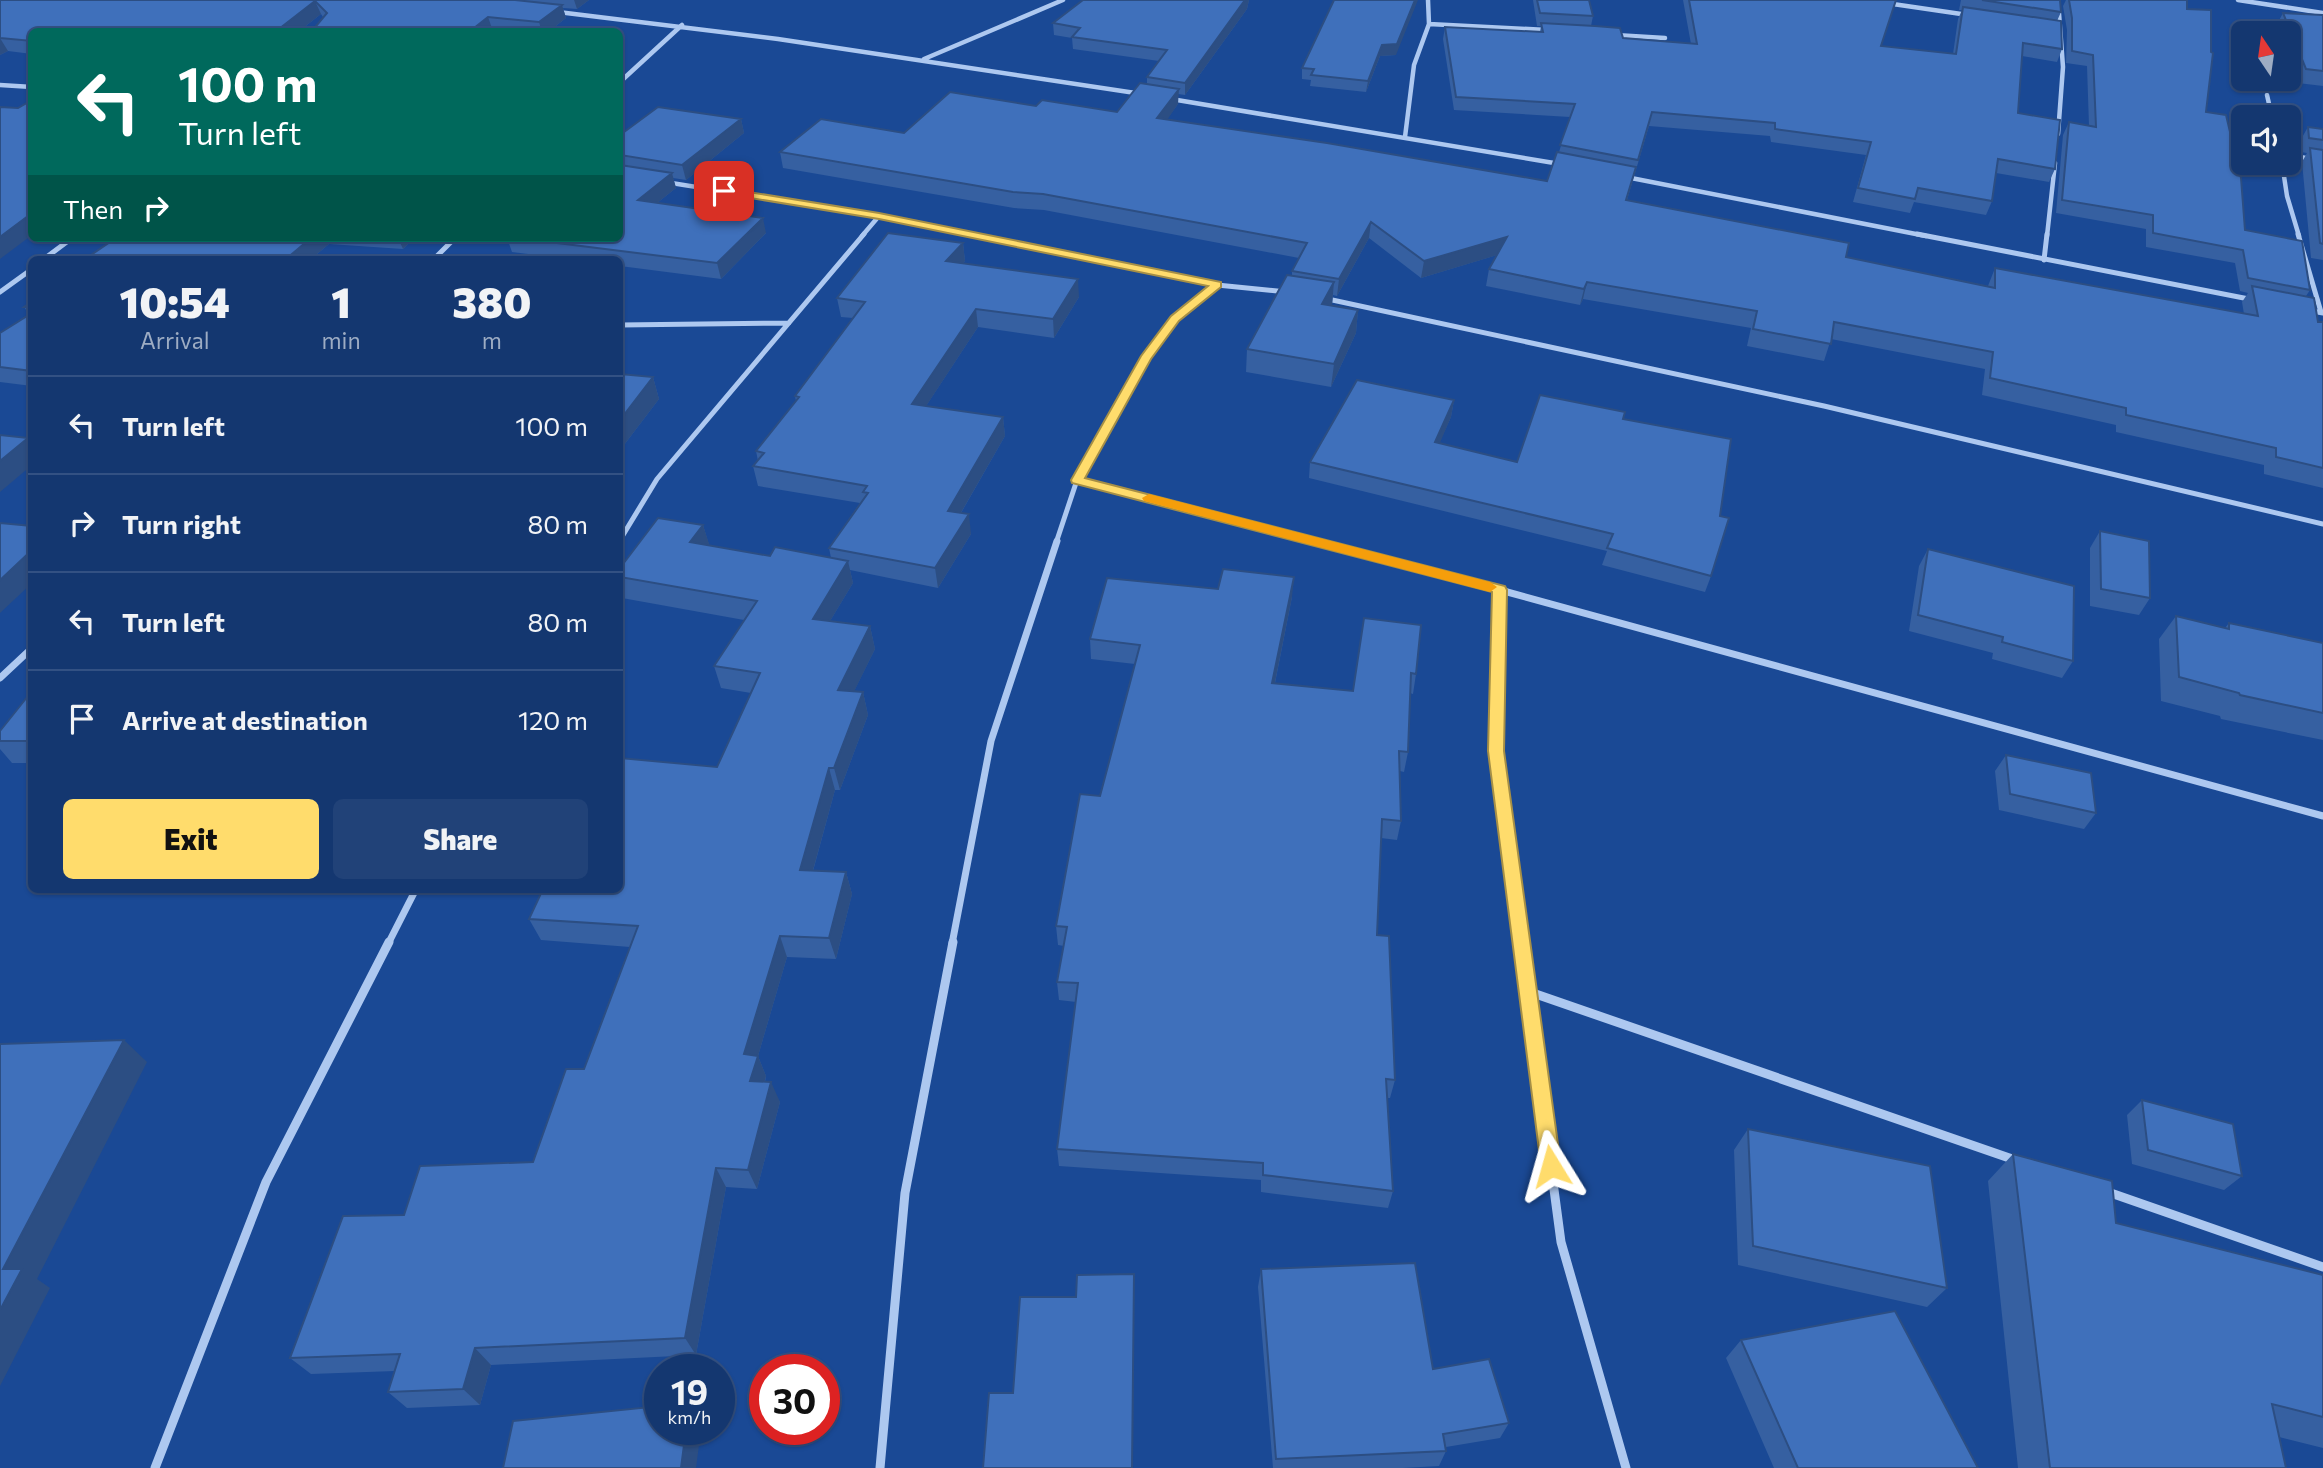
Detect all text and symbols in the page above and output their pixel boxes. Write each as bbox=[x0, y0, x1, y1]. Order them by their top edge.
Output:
north arrow bbox=[2231, 21, 2301, 91]
map controls bbox=[2231, 21, 2301, 175]
text: 100 m bbox=[178, 52, 317, 112]
icon: left bbox=[63, 56, 154, 147]
button: sound bbox=[2231, 105, 2301, 175]
text: Turn left bbox=[178, 112, 302, 152]
pin bbox=[694, 161, 754, 221]
icon: arrive bbox=[705, 172, 743, 210]
icon: right bbox=[137, 189, 175, 227]
text: Then bbox=[63, 193, 123, 224]
text: 10:54 bbox=[120, 275, 230, 327]
text: 1 bbox=[331, 275, 351, 327]
text: 380 bbox=[452, 275, 531, 327]
text: Arrival bbox=[140, 326, 210, 354]
text: min bbox=[321, 326, 361, 354]
text: m bbox=[482, 326, 502, 354]
icon: left bbox=[63, 406, 101, 444]
text: Turn left bbox=[122, 410, 225, 441]
text: 100 m bbox=[515, 410, 588, 441]
icon: right bbox=[63, 504, 101, 542]
text: Turn right bbox=[122, 508, 241, 539]
text: 80 m bbox=[528, 508, 588, 539]
icon: left bbox=[63, 602, 101, 640]
text: Turn left bbox=[122, 606, 225, 637]
text: 80 m bbox=[528, 606, 588, 637]
icon: arrive bbox=[63, 700, 101, 738]
text: Arrive at destination bbox=[122, 704, 368, 735]
text: 120 m bbox=[518, 704, 588, 735]
button: Exit bbox=[63, 799, 319, 879]
button: Share bbox=[333, 799, 588, 879]
position arrow bbox=[1514, 1129, 1588, 1203]
speed limit sign: 30 bbox=[749, 1354, 840, 1445]
text: 19 bbox=[671, 1369, 708, 1412]
text: km/h bbox=[668, 1406, 711, 1428]

